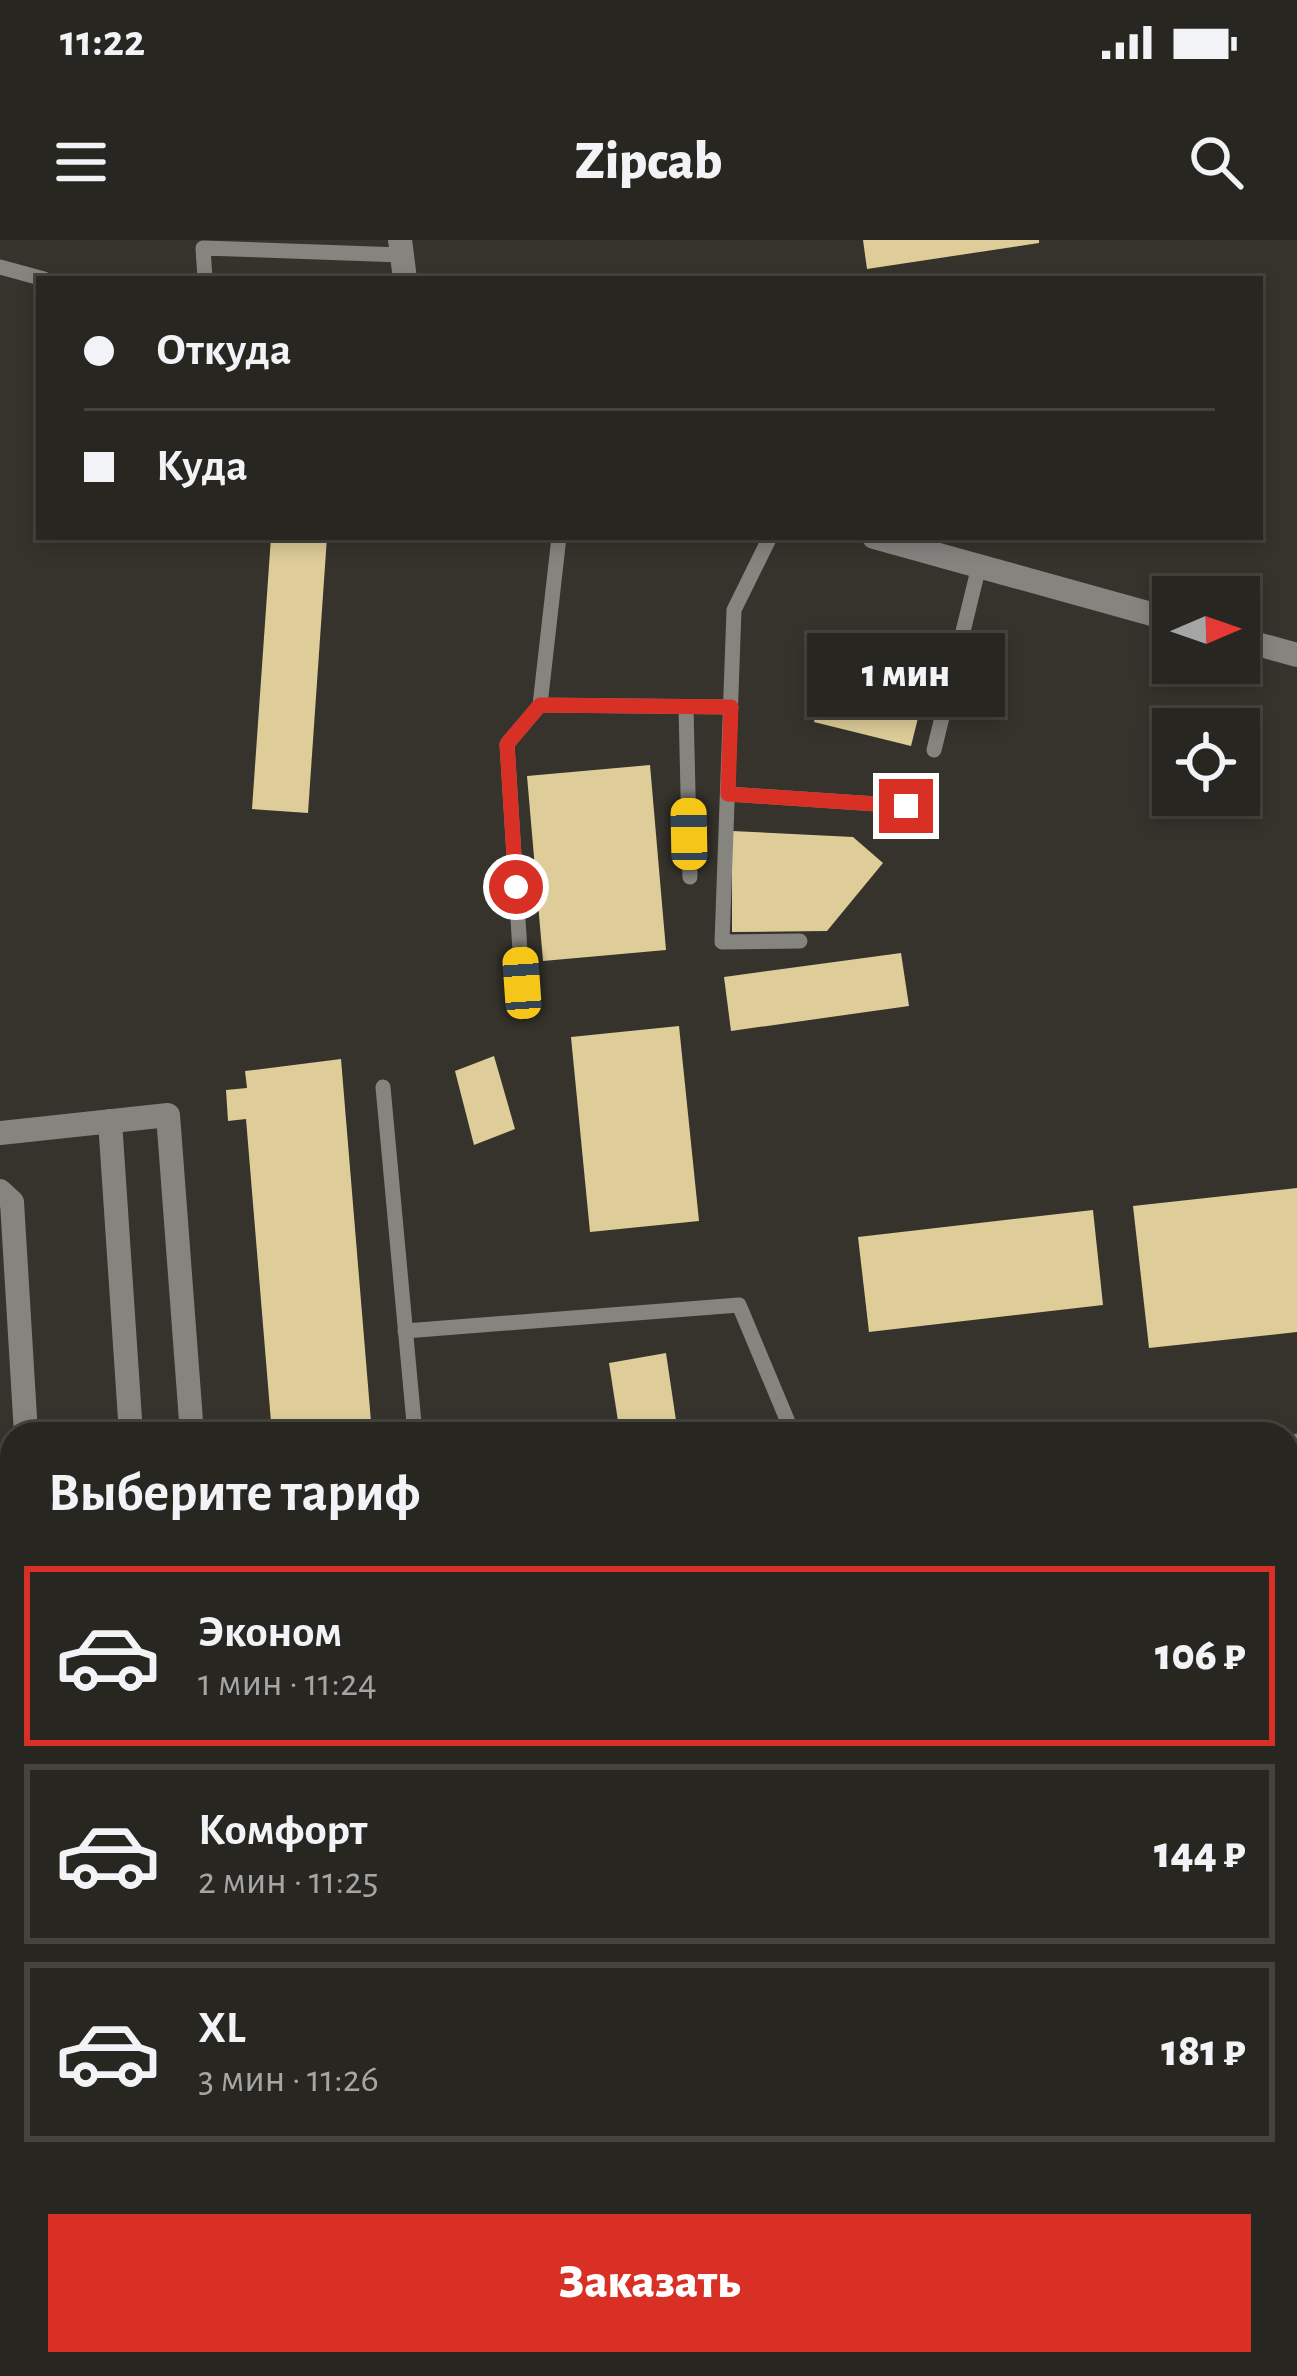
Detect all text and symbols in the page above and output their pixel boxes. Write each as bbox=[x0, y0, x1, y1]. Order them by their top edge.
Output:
text: 11:22 bbox=[60, 19, 145, 64]
icon: menu bbox=[48, 129, 114, 195]
icon: search bbox=[1183, 129, 1249, 195]
text: Zipcab bbox=[575, 135, 722, 189]
text: Откуда bbox=[156, 328, 291, 373]
text: Куда bbox=[156, 444, 248, 489]
north arrow bbox=[1152, 576, 1260, 684]
map controls bbox=[1152, 576, 1260, 816]
callout: 1 мин bbox=[807, 632, 1005, 716]
text: 1 мин bbox=[862, 655, 950, 694]
button: locate bbox=[1152, 708, 1260, 816]
route end bbox=[879, 779, 933, 833]
car bbox=[670, 798, 708, 870]
route start bbox=[489, 860, 543, 914]
car bbox=[502, 946, 542, 1020]
text: Выберите тариф bbox=[48, 1467, 420, 1521]
icon: car bbox=[54, 1602, 162, 1710]
text: Эконом bbox=[198, 1610, 342, 1655]
text: 106 ₽ bbox=[1155, 1633, 1245, 1678]
text: 1 мин · 11:24 bbox=[198, 1664, 377, 1703]
icon: car bbox=[54, 1800, 162, 1908]
text: Комфорт bbox=[198, 1808, 367, 1853]
text: 144 ₽ bbox=[1154, 1831, 1245, 1876]
text: 2 мин · 11:25 bbox=[198, 1862, 379, 1901]
icon: car bbox=[54, 1998, 162, 2106]
text: XL bbox=[198, 2006, 246, 2051]
text: 181 ₽ bbox=[1161, 2029, 1245, 2074]
text: 3 мин · 11:26 bbox=[198, 2060, 379, 2099]
button: Заказать bbox=[48, 2214, 1251, 2352]

